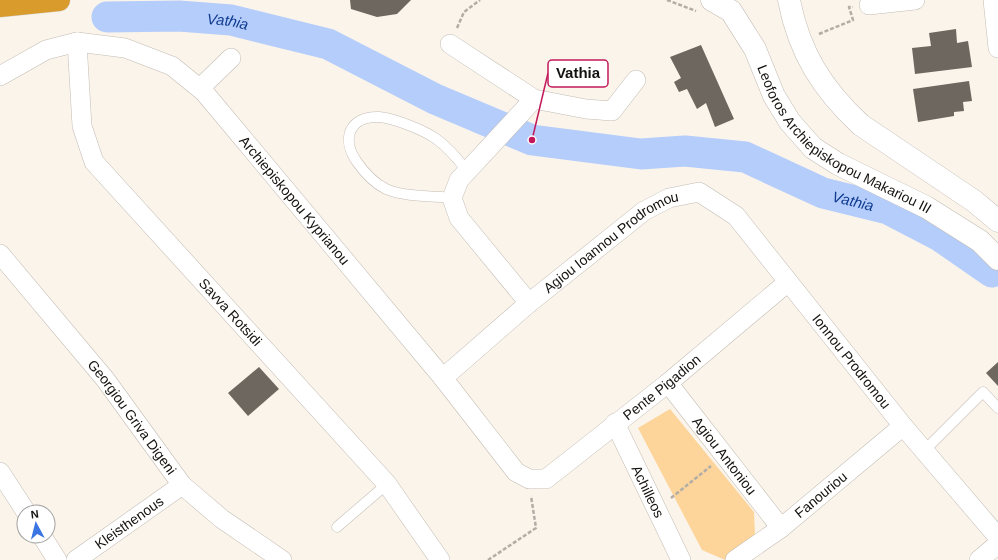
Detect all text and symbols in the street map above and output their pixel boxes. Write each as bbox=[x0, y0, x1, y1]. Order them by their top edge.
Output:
water label: Vathia bbox=[206, 10, 250, 33]
callout: Vathia bbox=[548, 60, 608, 87]
street label: Leoforos Archiepiskopou Makariou III bbox=[754, 62, 934, 216]
text: Vathia bbox=[556, 64, 601, 81]
street label: Archiepiskopou Kyprianou bbox=[236, 133, 353, 268]
water label: Vathia bbox=[831, 187, 876, 214]
street label: Agiou Ioannou Prodromou bbox=[540, 188, 680, 296]
street label: Savva Rotsidi bbox=[196, 275, 265, 349]
street label: Ionnou Prodromou bbox=[809, 311, 894, 412]
street label: Pente Pigadion bbox=[620, 351, 704, 423]
street label: Georgiou Griva Digeni bbox=[84, 357, 180, 478]
street label: Agiou Antoniou bbox=[689, 413, 760, 498]
street label: Achilleos bbox=[629, 463, 667, 520]
street label: Fanouriou bbox=[792, 468, 850, 521]
street label: Kleisthenous bbox=[92, 493, 166, 552]
north arrow bbox=[16, 504, 56, 544]
text: N bbox=[30, 508, 40, 521]

